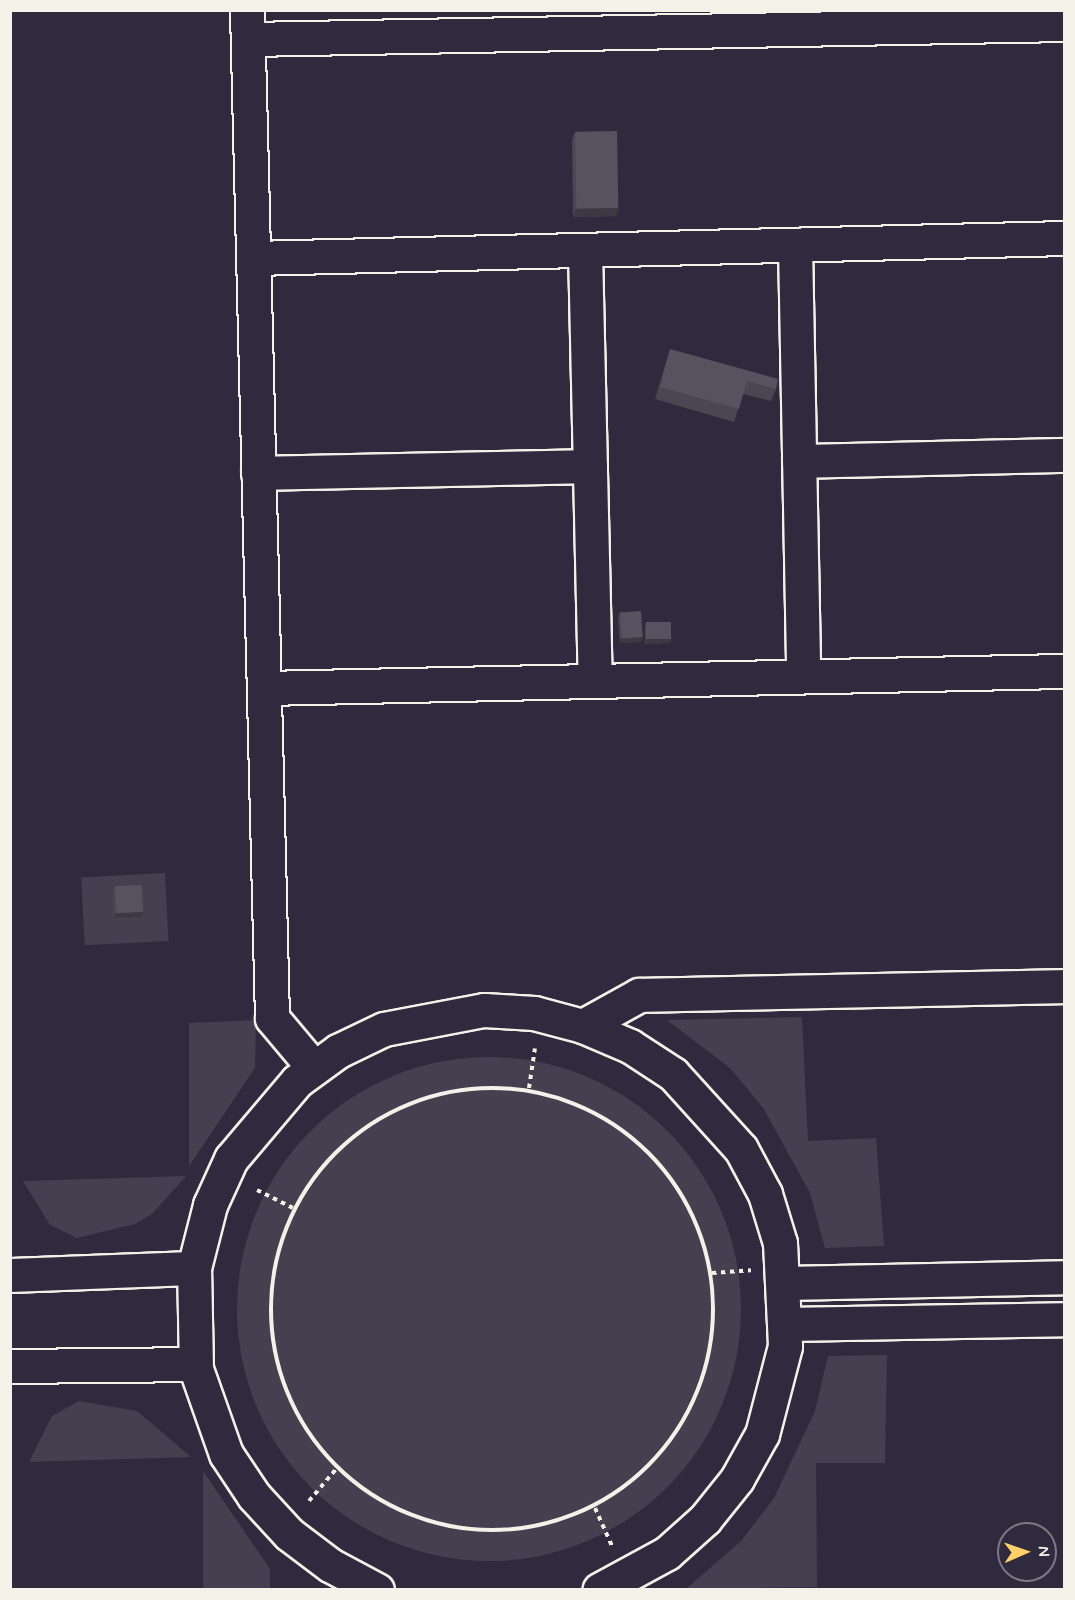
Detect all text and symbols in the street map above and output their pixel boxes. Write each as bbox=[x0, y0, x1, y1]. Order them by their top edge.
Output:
north arrow bbox=[997, 1522, 1057, 1582]
text: N bbox=[1033, 1546, 1054, 1557]

